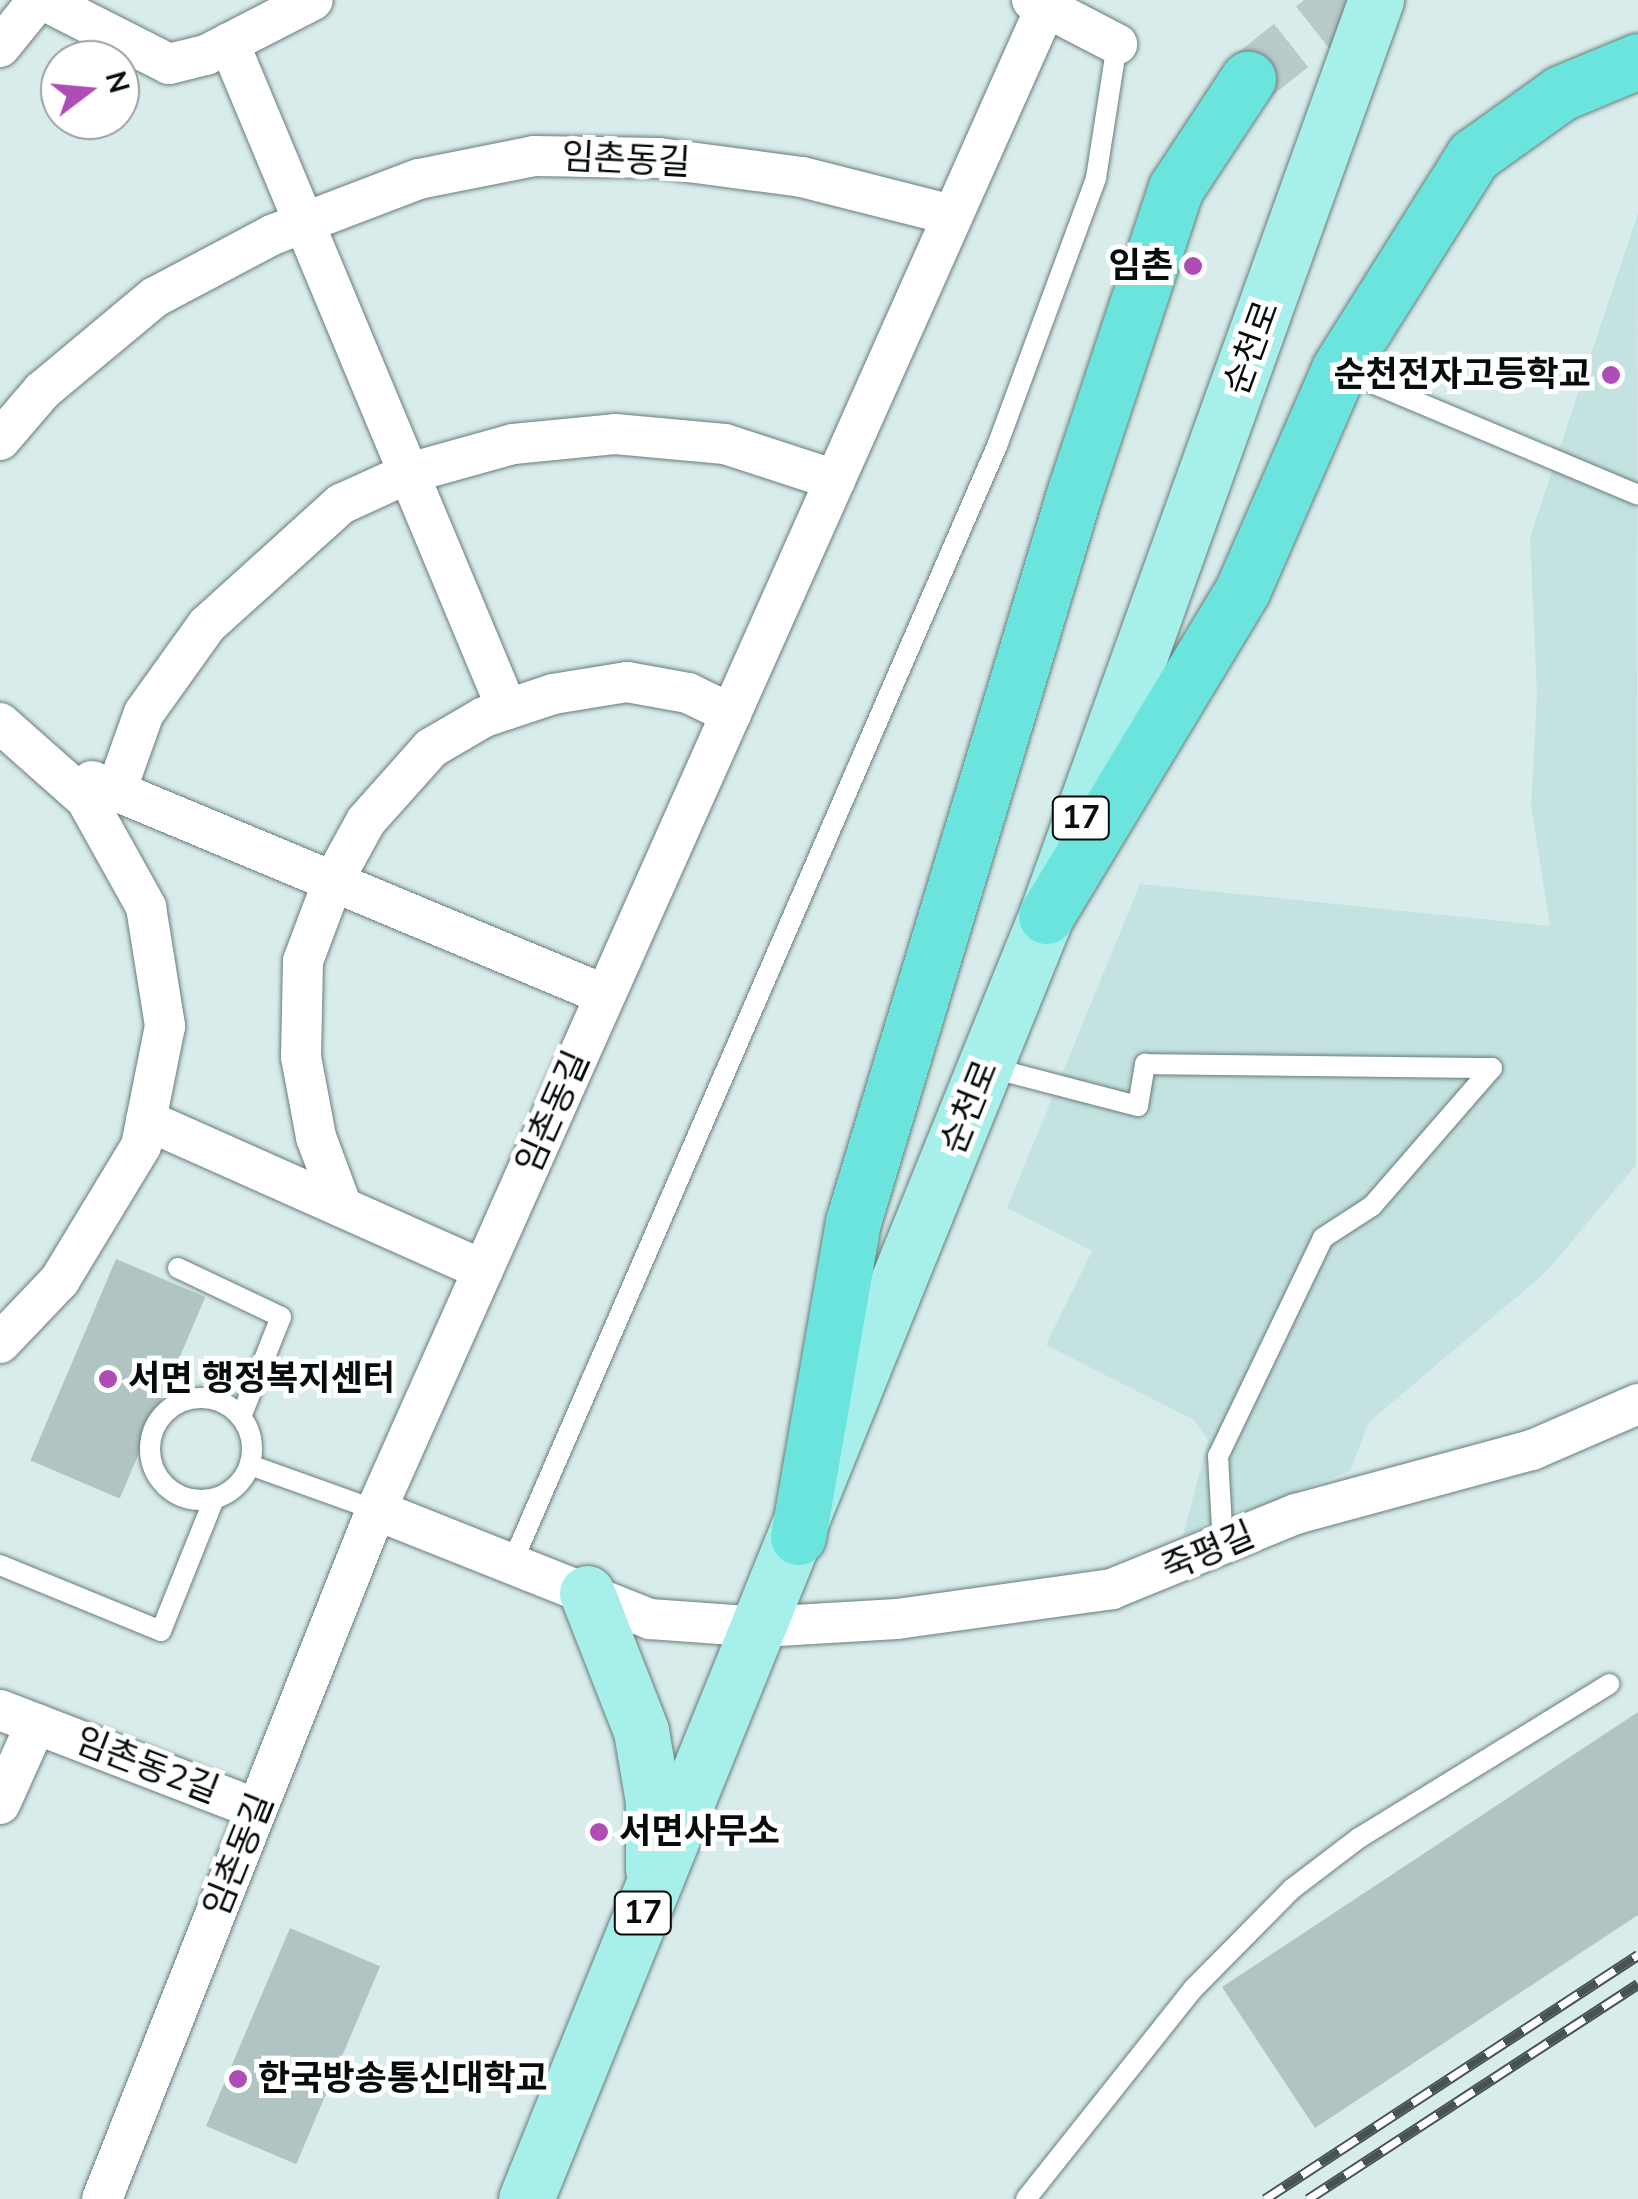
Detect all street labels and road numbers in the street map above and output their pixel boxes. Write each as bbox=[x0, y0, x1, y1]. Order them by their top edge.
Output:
street label: 임촌동길 bbox=[561, 136, 691, 184]
street label: 순천로 bbox=[1216, 295, 1288, 401]
road number: 17 bbox=[1051, 791, 1111, 845]
street label: 임촌동길 bbox=[508, 1045, 598, 1179]
street label: 순천로 bbox=[932, 1054, 1008, 1160]
street label: 죽평길 bbox=[1155, 1514, 1261, 1590]
street label: 임촌동2길 bbox=[70, 1720, 224, 1812]
street label: 임촌동길 bbox=[195, 1787, 283, 1923]
road number: 17 bbox=[613, 1886, 673, 1940]

